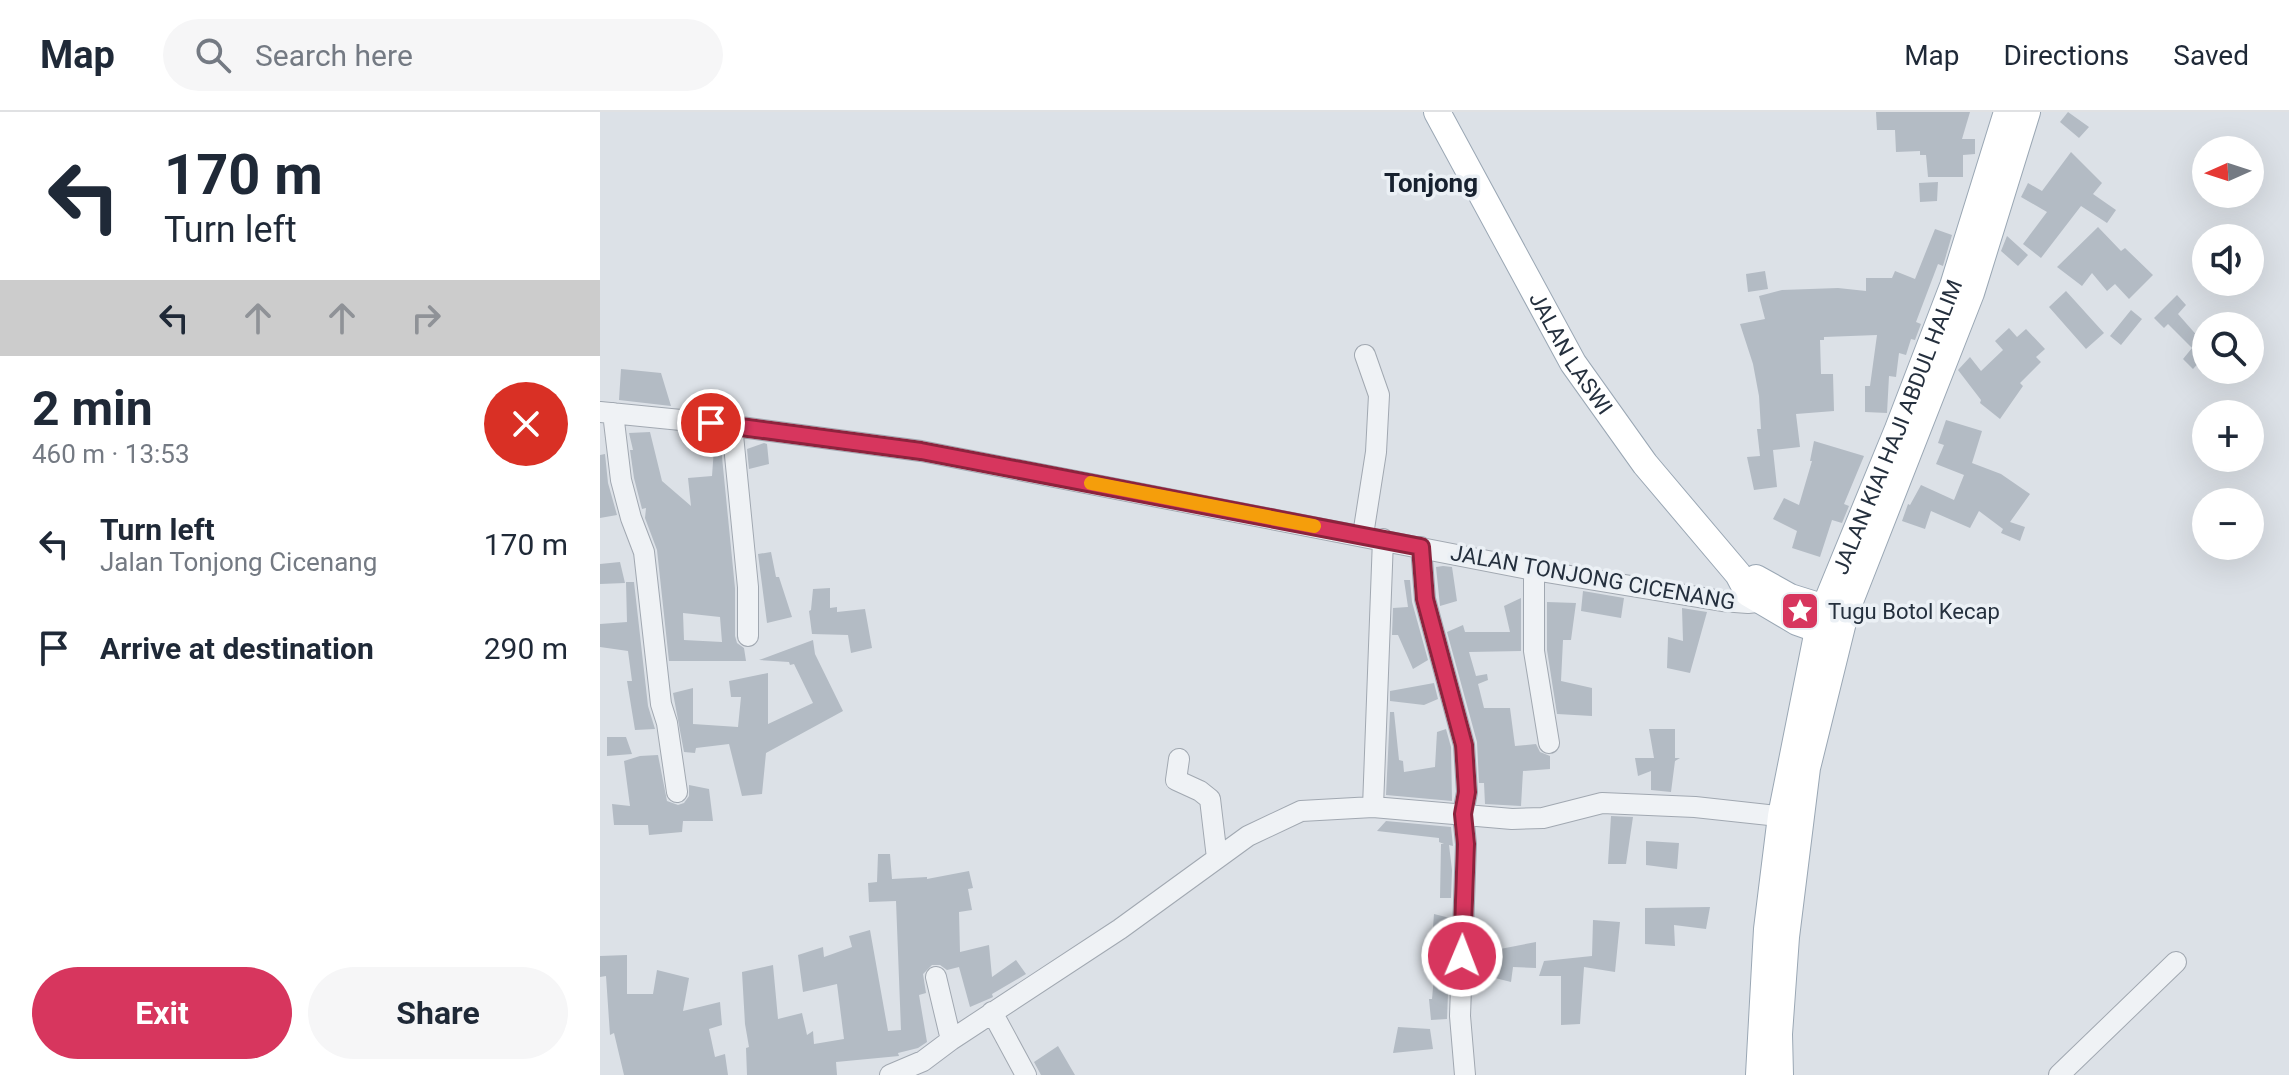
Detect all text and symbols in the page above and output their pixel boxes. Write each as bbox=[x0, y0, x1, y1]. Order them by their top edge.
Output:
search box bbox=[163, 19, 723, 91]
text: Map bbox=[40, 33, 115, 77]
icon: search bbox=[191, 33, 235, 77]
text: Search here bbox=[255, 38, 413, 73]
text: Map bbox=[1904, 39, 1960, 72]
text: Directions bbox=[2004, 39, 2129, 72]
text: Saved bbox=[2173, 39, 2249, 72]
north arrow bbox=[2192, 136, 2264, 208]
map controls bbox=[2192, 136, 2264, 560]
text: 170 m bbox=[164, 142, 323, 208]
icon: left bbox=[32, 144, 136, 248]
district label: Tonjong bbox=[1384, 168, 1478, 198]
text: Turn left bbox=[164, 209, 297, 251]
button: sound bbox=[2192, 224, 2264, 296]
street label: JALAN KIAI HAJI ABDUL HALIM bbox=[1828, 276, 1967, 578]
street label: JALAN LASWI bbox=[1524, 288, 1618, 419]
icon: left bbox=[152, 296, 196, 340]
icon: ahead bbox=[236, 296, 280, 340]
icon: ahead bbox=[320, 296, 364, 340]
icon: right bbox=[404, 296, 448, 340]
button: search bbox=[2192, 312, 2264, 384]
text: 2 min bbox=[32, 380, 153, 437]
button: close bbox=[484, 382, 568, 466]
pin bbox=[677, 389, 745, 457]
button: + bbox=[2192, 400, 2264, 472]
icon: arrive bbox=[689, 401, 733, 445]
text: 460 m · 13:53 bbox=[32, 439, 190, 469]
button: − bbox=[2192, 488, 2264, 560]
text: Turn left bbox=[100, 512, 215, 547]
icon: left bbox=[32, 522, 76, 566]
text: 170 m bbox=[484, 527, 568, 562]
street label: JALAN TONJONG CICENANG bbox=[1449, 540, 1737, 615]
text: Jalan Tonjong Cicenang bbox=[100, 547, 377, 577]
place icon: Tugu Botol Kecap bbox=[1779, 590, 1821, 632]
place label: Tugu Botol Kecap bbox=[1828, 599, 2000, 624]
icon: arrive bbox=[32, 626, 76, 670]
text: Arrive at destination bbox=[100, 631, 374, 666]
text: 290 m bbox=[484, 631, 568, 666]
position arrow bbox=[1420, 914, 1504, 998]
button: Exit bbox=[32, 967, 292, 1059]
button: Share bbox=[308, 967, 568, 1059]

